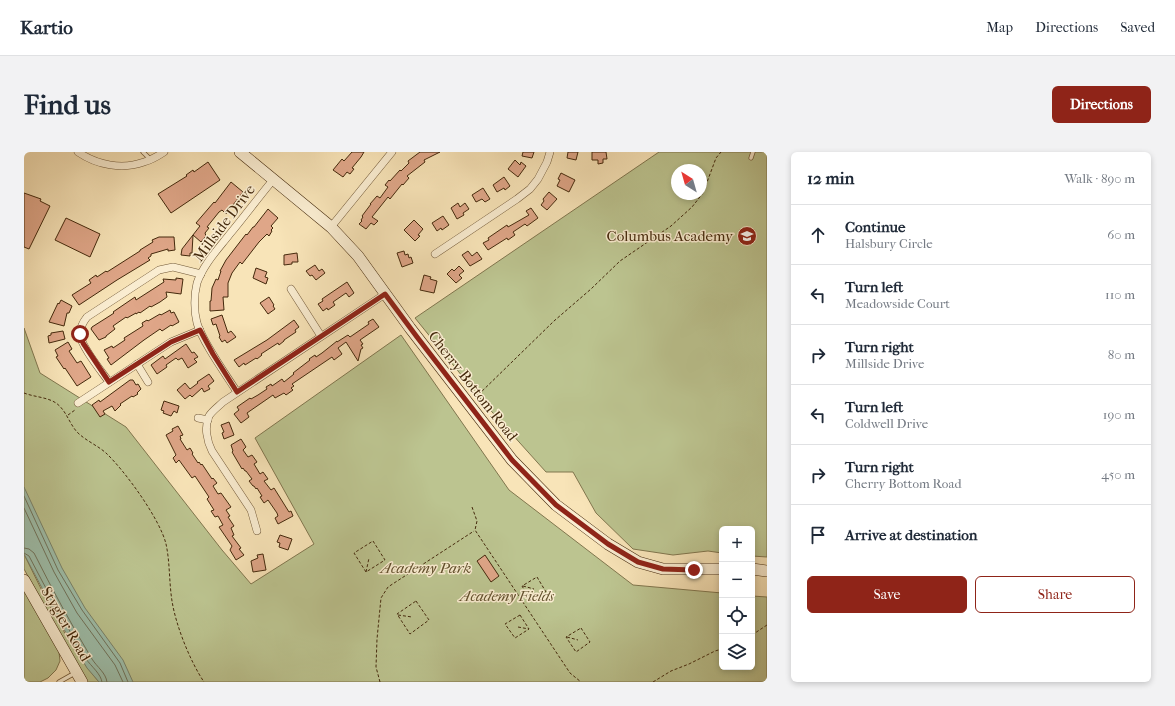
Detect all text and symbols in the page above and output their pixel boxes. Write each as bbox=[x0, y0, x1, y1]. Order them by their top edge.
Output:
text: Kartio bbox=[20, 17, 73, 39]
text: Map bbox=[986, 19, 1013, 36]
text: Directions bbox=[1035, 19, 1098, 36]
text: Saved bbox=[1120, 19, 1155, 36]
button: Directions bbox=[1052, 86, 1151, 123]
text: Find us bbox=[24, 88, 111, 121]
north arrow bbox=[671, 164, 707, 200]
text: 12 min bbox=[807, 168, 854, 188]
text: Walk · 890 m bbox=[1065, 171, 1135, 186]
street label: Millside Drive bbox=[189, 180, 259, 265]
text: Continue bbox=[845, 218, 905, 236]
icon: ahead bbox=[807, 224, 829, 246]
school or university icon: Columbus Academy bbox=[736, 225, 758, 247]
place label: Columbus Academy bbox=[607, 227, 734, 245]
text: 60 m bbox=[1107, 227, 1135, 242]
text: Halsbury Circle bbox=[845, 236, 933, 251]
text: Turn left bbox=[845, 278, 903, 296]
icon: left bbox=[807, 284, 829, 306]
text: 110 m bbox=[1105, 287, 1135, 302]
text: Meadowside Court bbox=[845, 296, 950, 311]
route start bbox=[71, 325, 89, 343]
street label: Cherry Bottom Road bbox=[425, 327, 522, 445]
text: Turn right bbox=[845, 338, 914, 356]
icon: right bbox=[807, 344, 829, 366]
text: 80 m bbox=[1108, 347, 1135, 362]
text: Millside Drive bbox=[845, 356, 925, 371]
text: Turn left bbox=[845, 398, 903, 416]
icon: left bbox=[807, 404, 829, 426]
text: 190 m bbox=[1103, 407, 1135, 422]
text: Coldwell Drive bbox=[845, 416, 928, 431]
text: Turn right bbox=[845, 458, 914, 476]
icon: right bbox=[807, 464, 829, 486]
text: 450 m bbox=[1101, 467, 1135, 482]
text: Cherry Bottom Road bbox=[845, 476, 962, 491]
icon: arrive bbox=[807, 524, 829, 546]
map controls bbox=[719, 526, 755, 670]
button: + bbox=[719, 526, 755, 562]
text: Arrive at destination bbox=[845, 526, 977, 544]
park label: Academy Park bbox=[379, 559, 471, 577]
route end bbox=[685, 561, 703, 579]
button: − bbox=[719, 562, 755, 598]
button: Save bbox=[807, 576, 967, 613]
button: Share bbox=[975, 576, 1135, 613]
street label: Stygler Road bbox=[37, 583, 95, 665]
park label: Academy Fields bbox=[458, 587, 554, 605]
button: locate bbox=[719, 598, 755, 634]
button: layers bbox=[719, 634, 755, 670]

